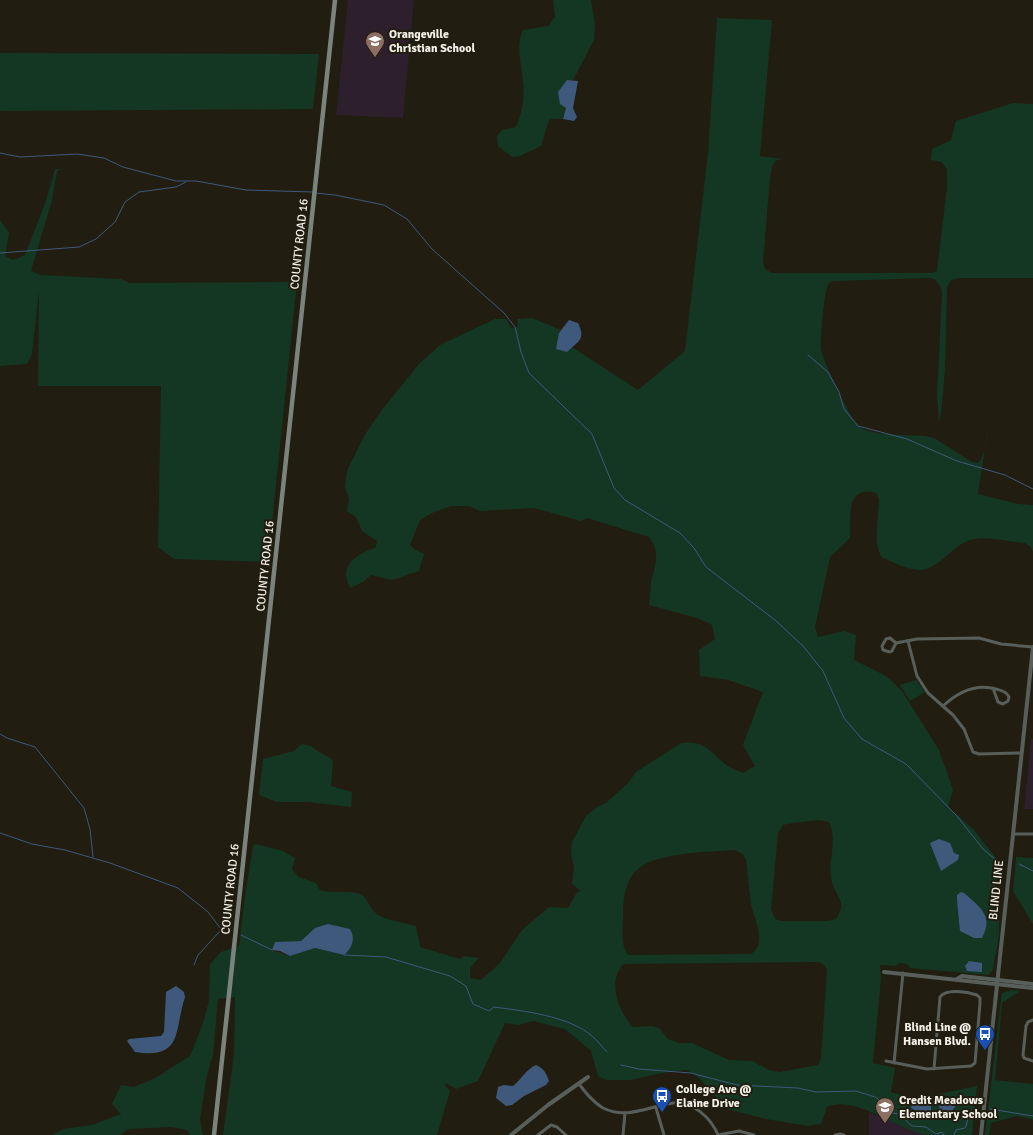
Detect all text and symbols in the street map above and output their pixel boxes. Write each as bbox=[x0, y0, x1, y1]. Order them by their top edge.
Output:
place label: Orangeville Christian School bbox=[389, 27, 476, 56]
school or university icon: Orangeville Christian School bbox=[364, 30, 386, 58]
street label: COUNTY ROAD 16 bbox=[287, 198, 312, 290]
street label: COUNTY ROAD 16 bbox=[253, 520, 278, 612]
street label: COUNTY ROAD 16 bbox=[218, 843, 243, 935]
street label: BLIND LINE bbox=[986, 859, 1007, 921]
place label: Blind Line @ Hansen Blvd. bbox=[903, 1020, 971, 1049]
bus stop icon: Blind Line @ Hansen Blvd. bbox=[974, 1023, 996, 1051]
place label: College Ave @ Elaine Drive bbox=[676, 1082, 751, 1111]
bus stop icon: College Ave @ Elaine Drive bbox=[651, 1085, 673, 1113]
place label: Credit Meadows Elementary School bbox=[899, 1093, 998, 1122]
school or university icon: Credit Meadows Elementary School bbox=[874, 1096, 896, 1124]

